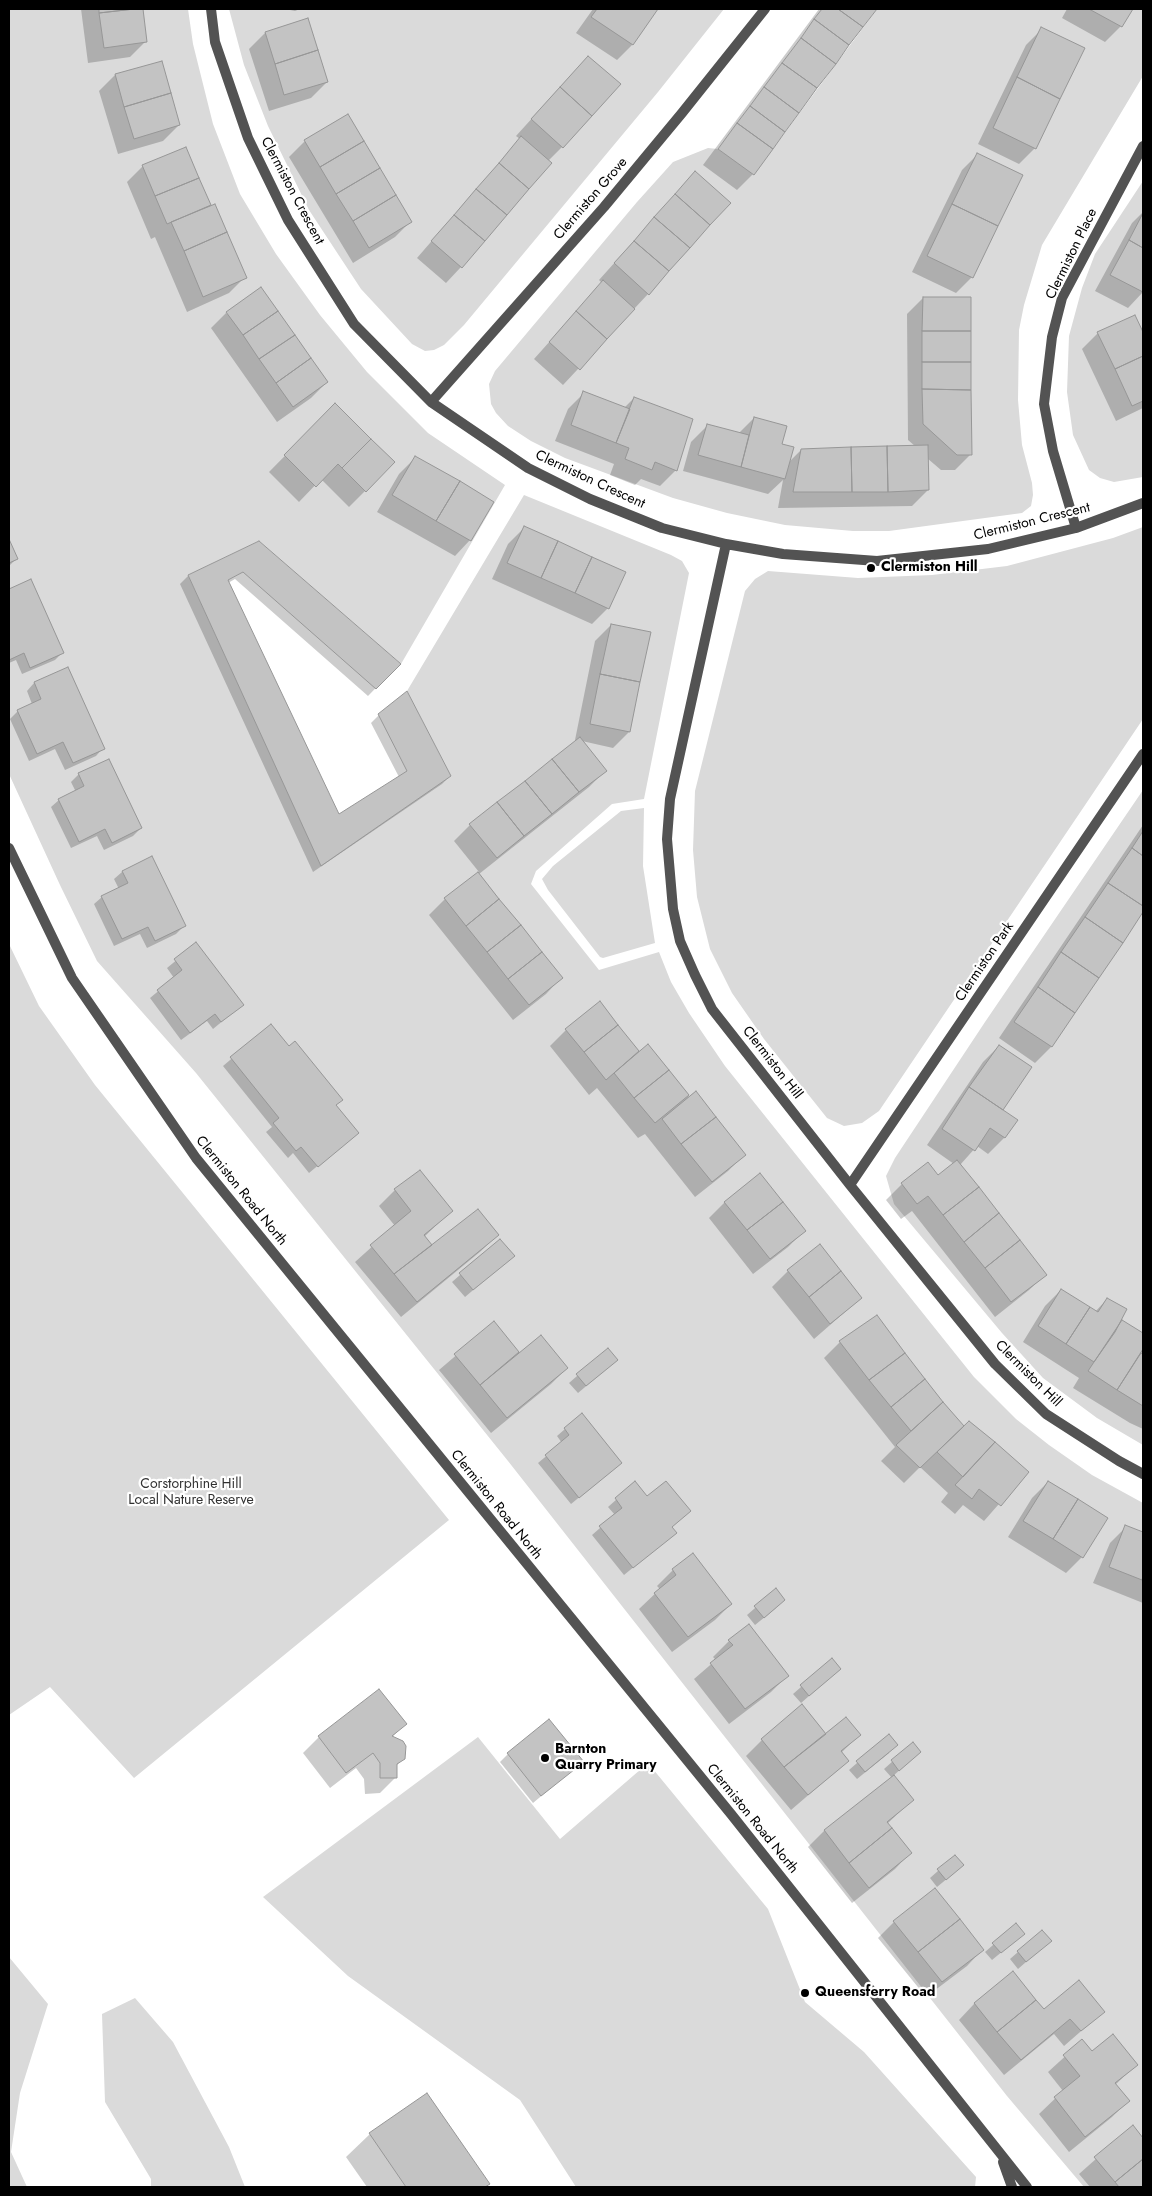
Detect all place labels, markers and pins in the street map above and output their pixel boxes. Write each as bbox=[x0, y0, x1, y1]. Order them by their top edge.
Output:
place label: Clermiston Hill bbox=[881, 560, 977, 576]
marker: Clermiston Hill bbox=[865, 562, 877, 574]
place label: Barnton Quarry Primary bbox=[555, 1742, 657, 1774]
marker: Barnton Quarry Primary bbox=[539, 1752, 551, 1764]
place label: Queensferry Road bbox=[815, 1985, 935, 2001]
marker: Queensferry Road bbox=[799, 1987, 811, 1999]

